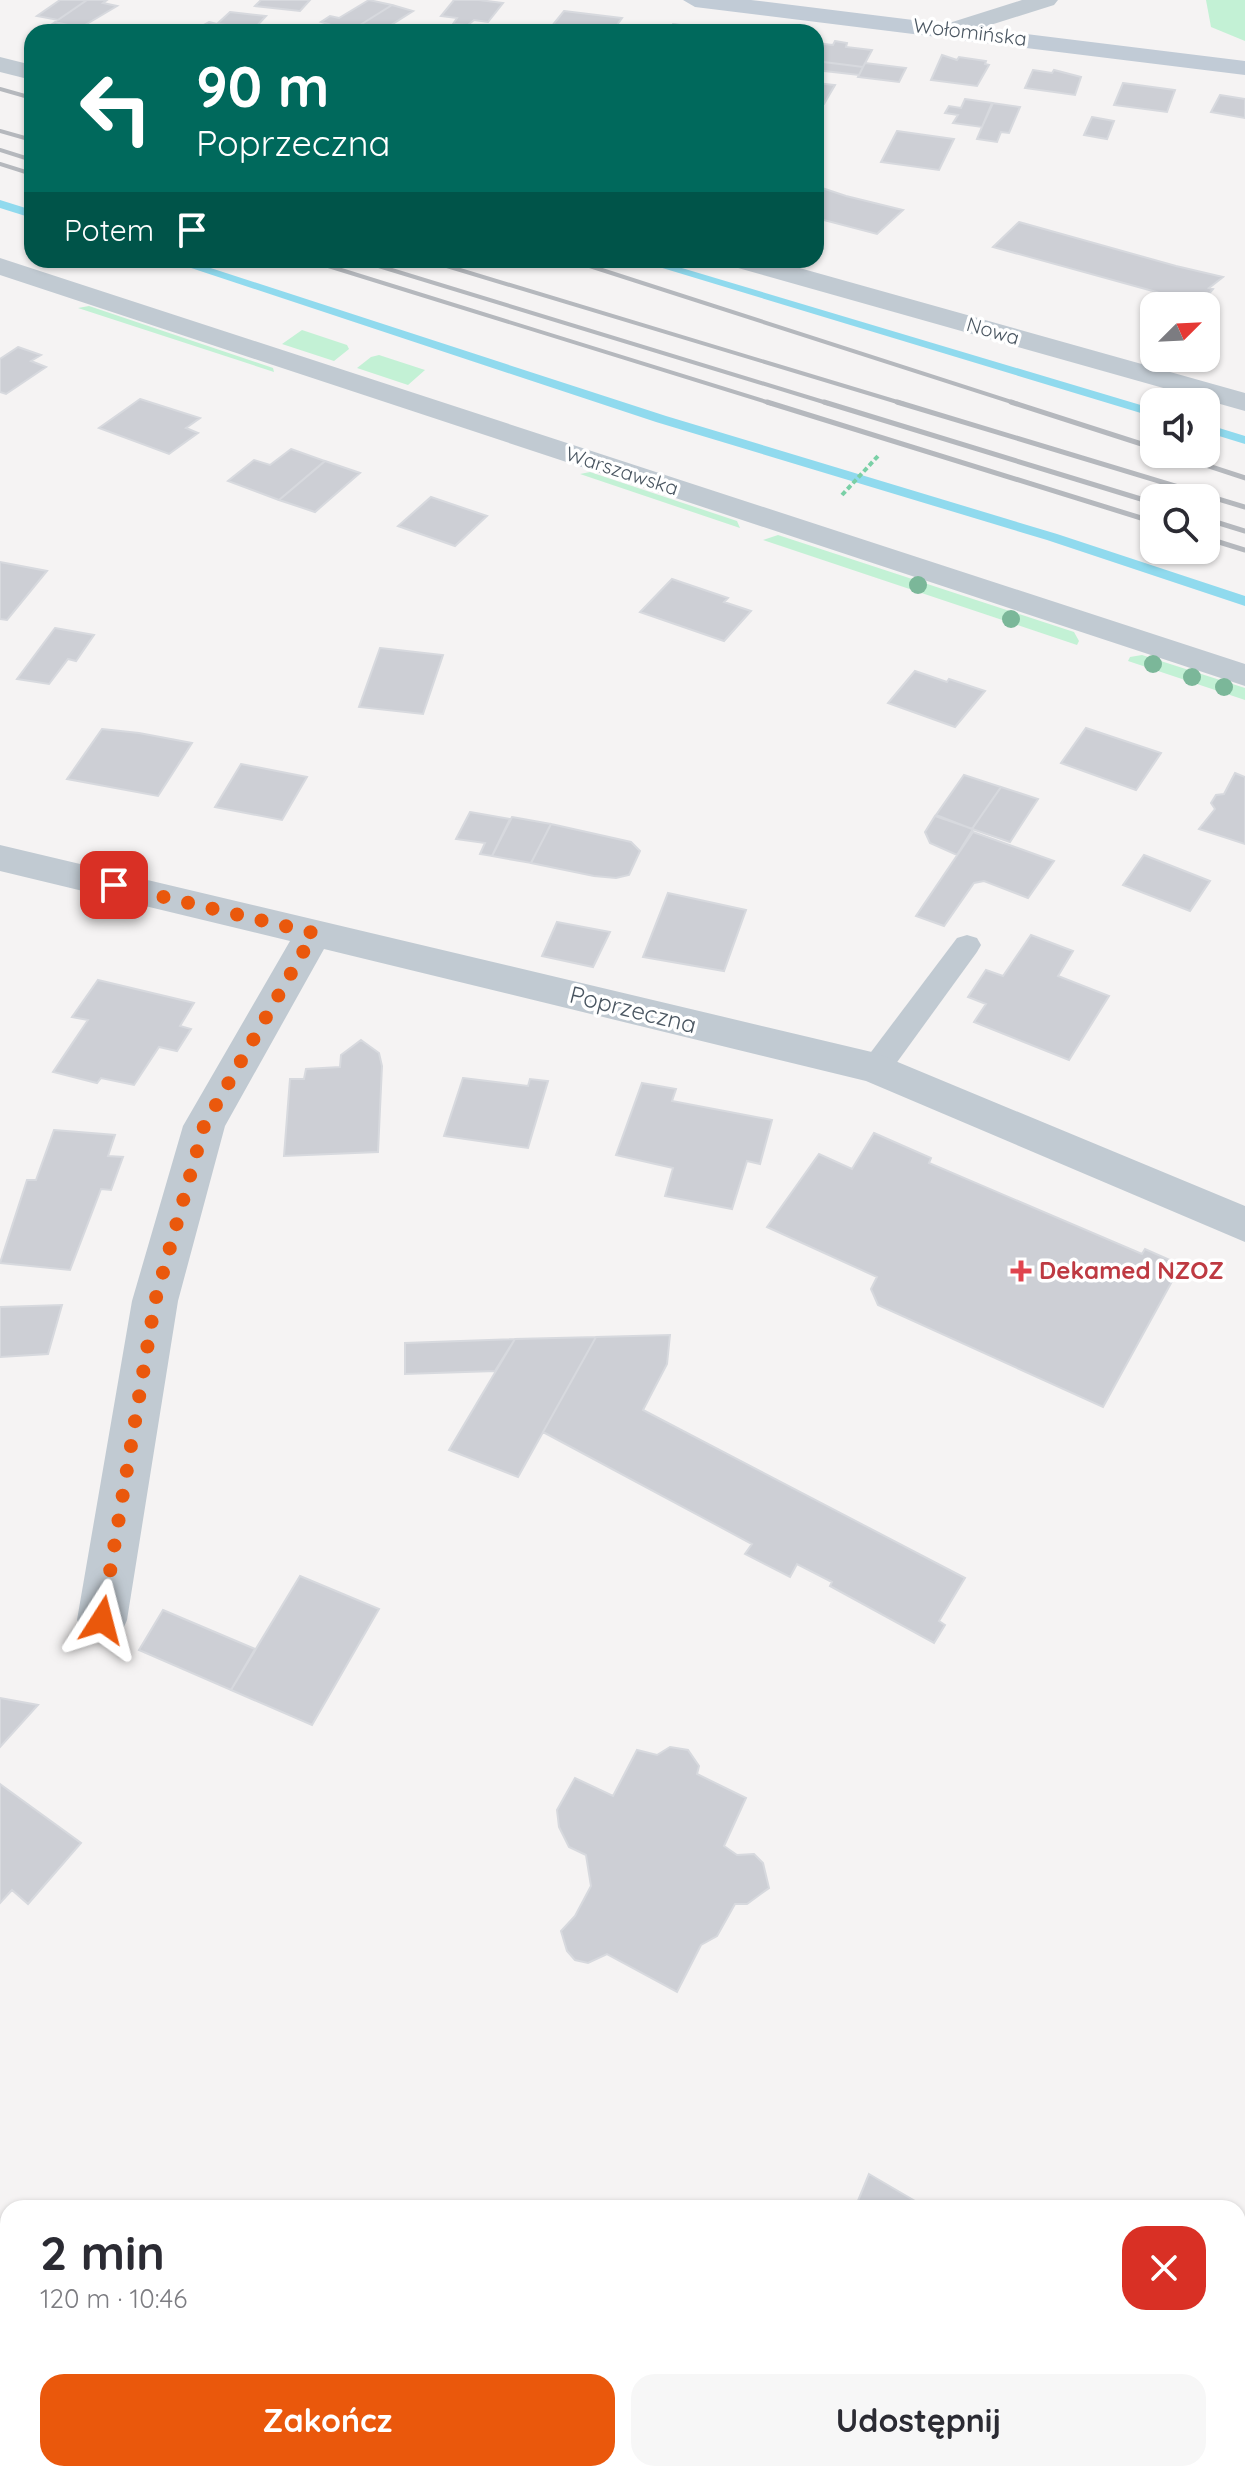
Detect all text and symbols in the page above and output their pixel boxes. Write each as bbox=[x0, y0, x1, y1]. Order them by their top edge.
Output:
street label: Wołomińska bbox=[912, 12, 1028, 51]
text: 90 m bbox=[196, 51, 330, 121]
icon: left bbox=[64, 56, 168, 160]
text: Poprzeczna bbox=[196, 120, 390, 165]
icon: arrive bbox=[170, 208, 214, 252]
text: Potem bbox=[64, 211, 154, 249]
north arrow bbox=[1140, 292, 1220, 372]
map controls bbox=[1140, 292, 1220, 564]
street label: Nowa bbox=[964, 311, 1022, 350]
button: sound bbox=[1140, 388, 1220, 468]
street label: Warszawska bbox=[563, 441, 682, 500]
button: search bbox=[1140, 484, 1220, 564]
pin bbox=[80, 851, 148, 919]
icon: arrive bbox=[92, 863, 136, 907]
street label: Poprzeczna bbox=[567, 979, 700, 1039]
place label: Dekamed NZOZ bbox=[1039, 1255, 1224, 1285]
marker: Dekamed NZOZ bbox=[1010, 1260, 1032, 1282]
position arrow bbox=[60, 1578, 144, 1662]
text: 2 min bbox=[40, 2222, 165, 2282]
button: close bbox=[1122, 2226, 1206, 2310]
text: 120 m · 10:46 bbox=[40, 2282, 187, 2315]
button: Zakończ bbox=[40, 2374, 615, 2466]
button: Udostępnij bbox=[631, 2374, 1206, 2466]

